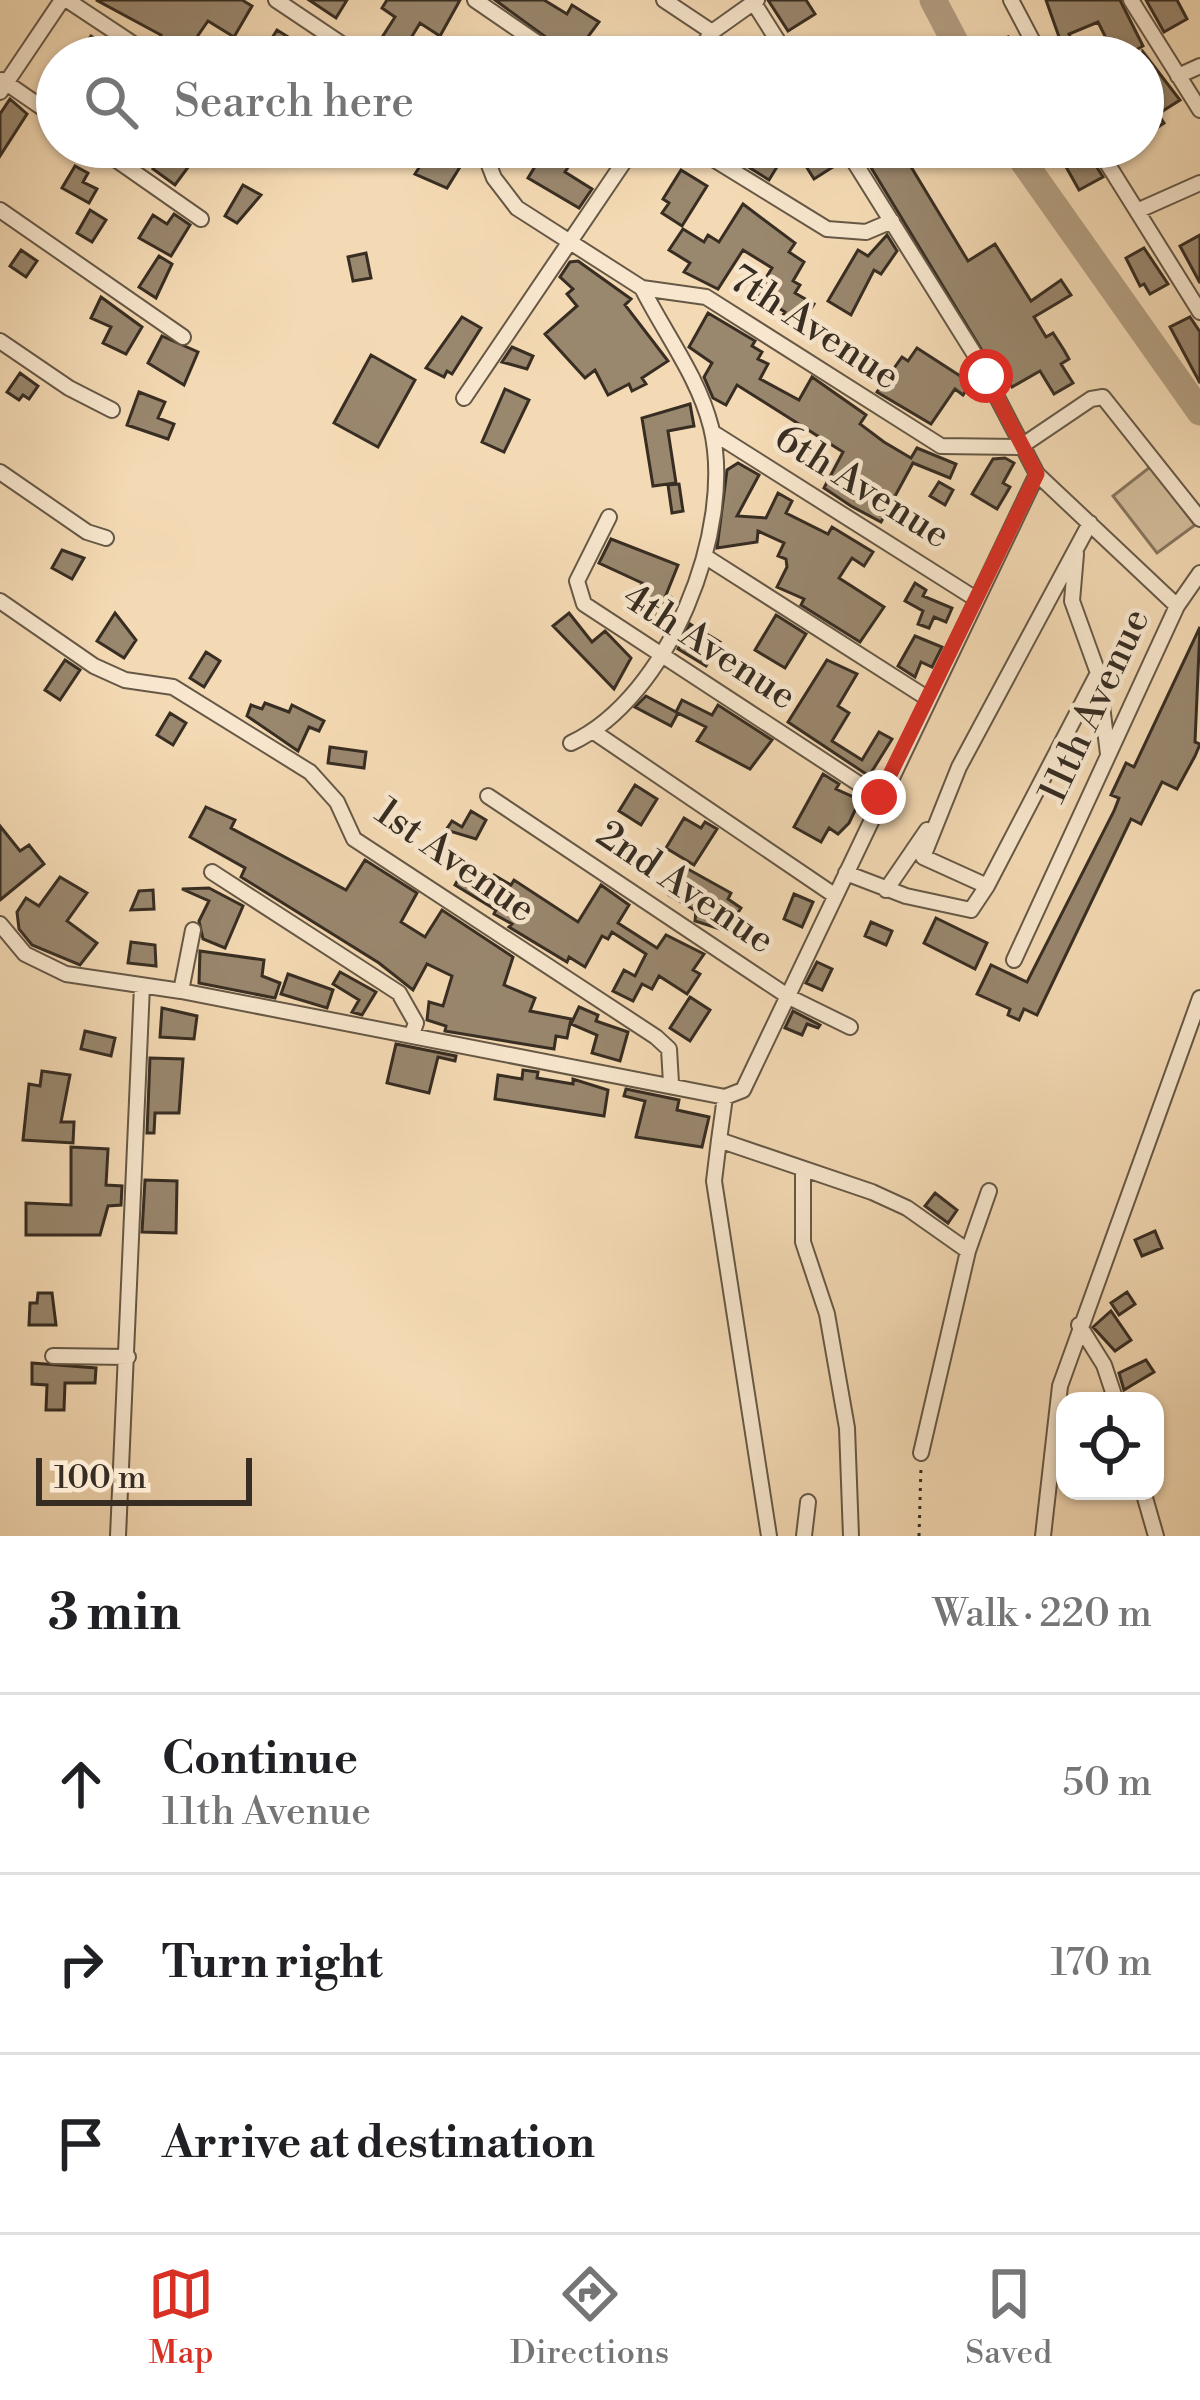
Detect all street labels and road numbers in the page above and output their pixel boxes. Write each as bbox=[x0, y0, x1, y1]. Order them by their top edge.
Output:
street label: 7th Avenue bbox=[719, 255, 909, 401]
street label: 6th Avenue bbox=[765, 414, 959, 560]
street label: 4th Avenue bbox=[613, 573, 805, 721]
street label: 11th Avenue bbox=[1029, 601, 1161, 811]
street label: 1st Avenue bbox=[365, 788, 545, 934]
street label: 2nd Avenue bbox=[587, 811, 783, 965]

